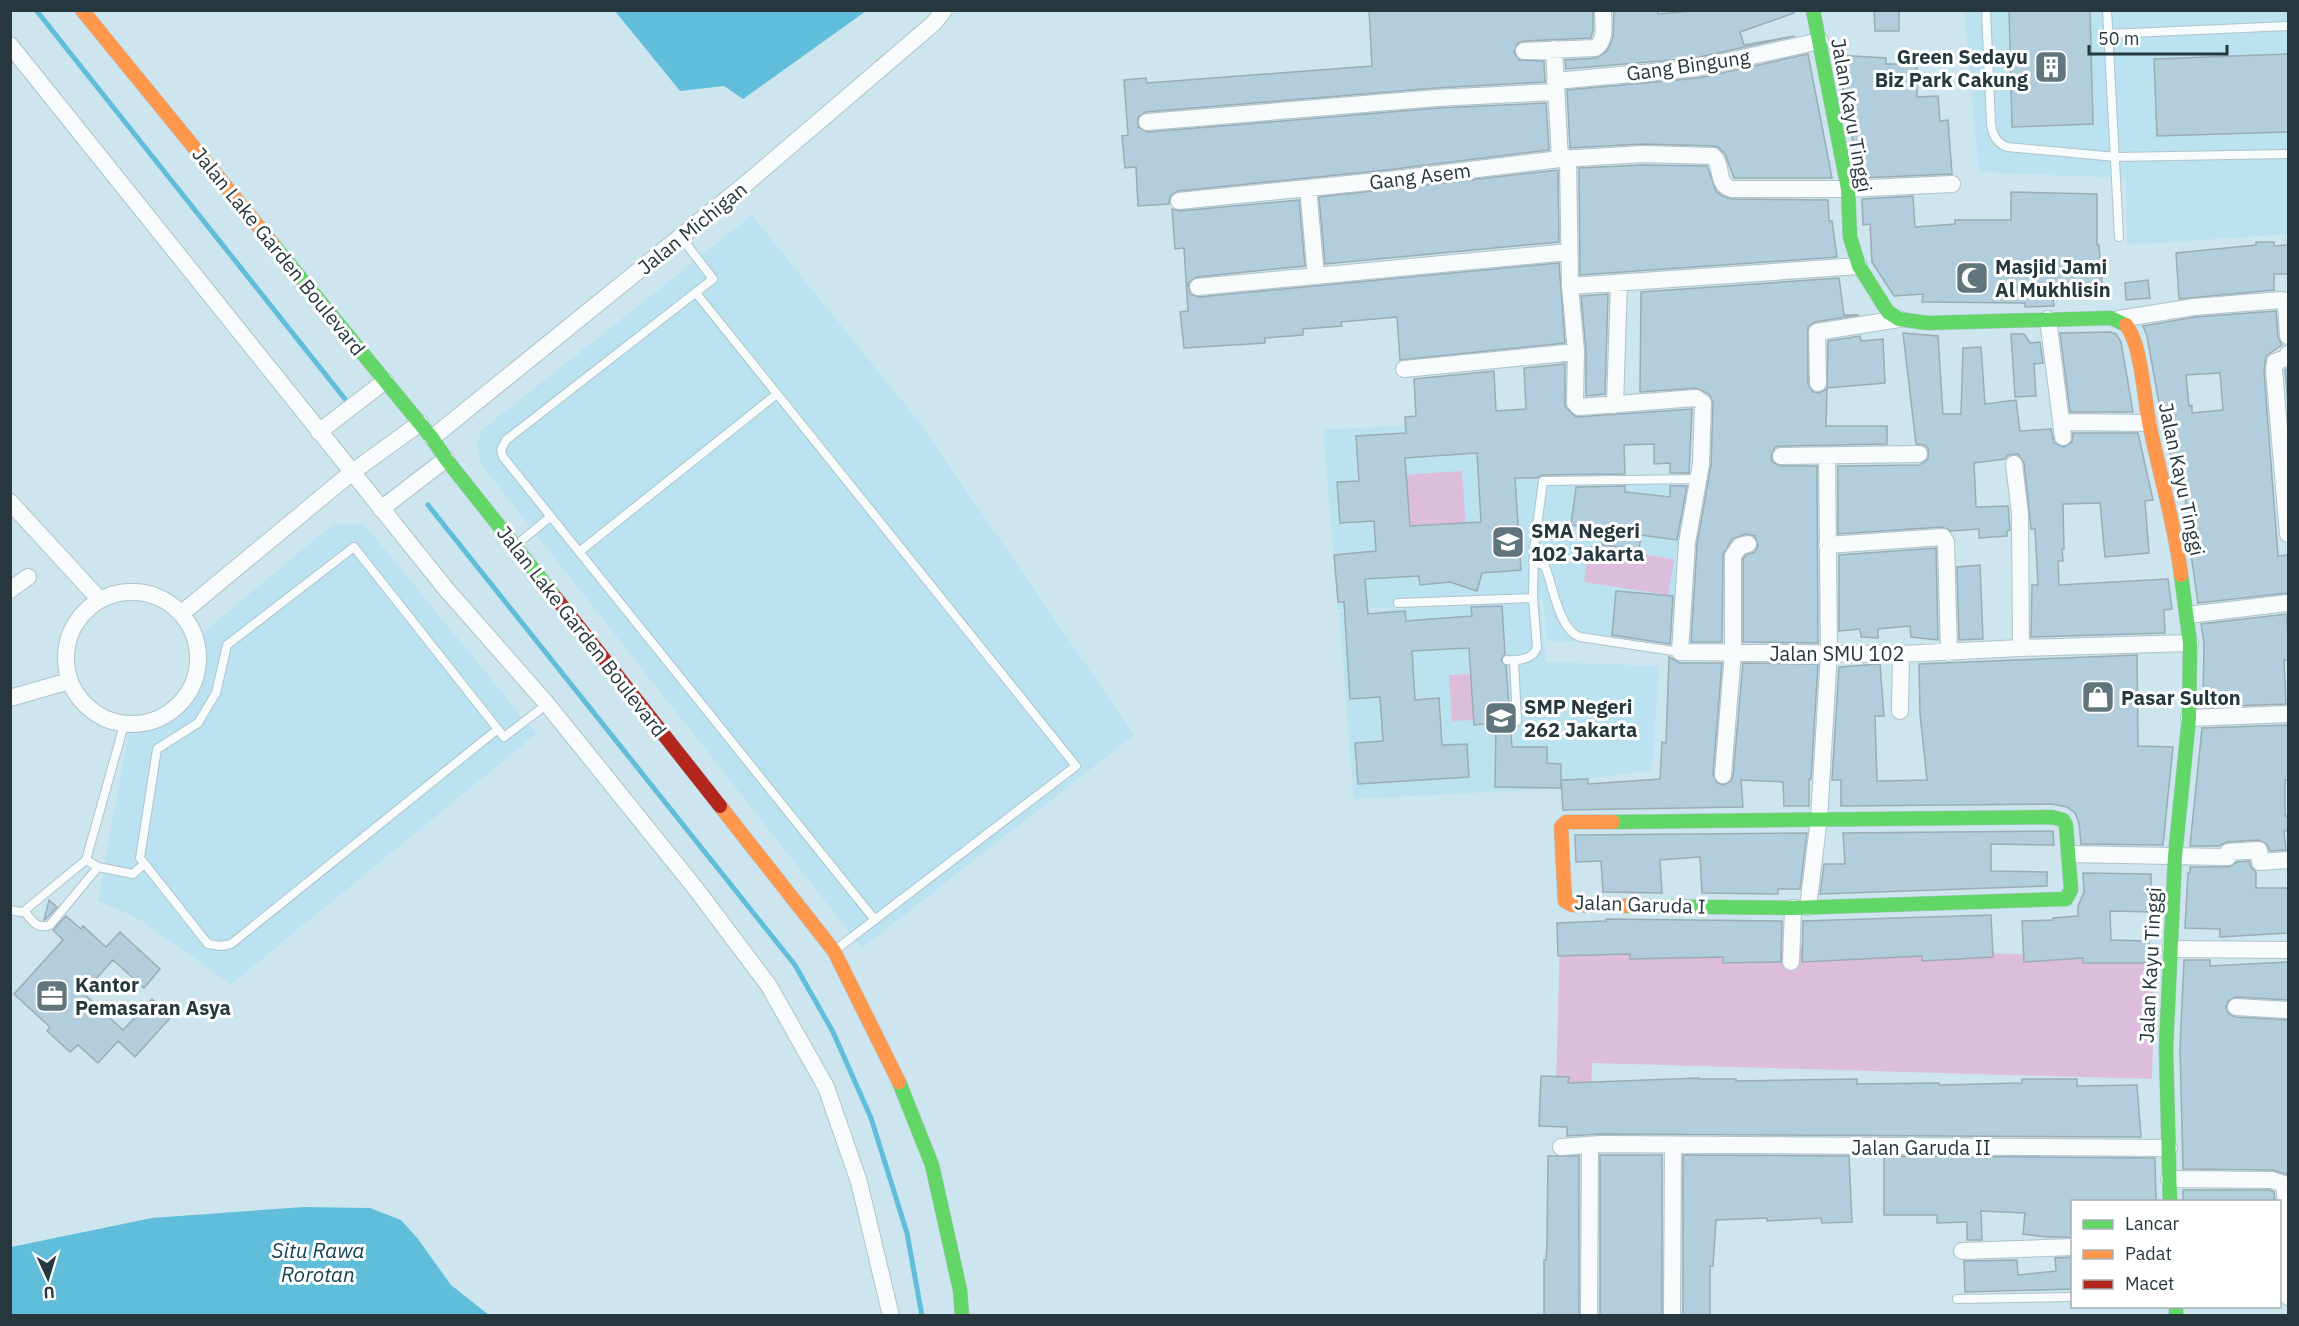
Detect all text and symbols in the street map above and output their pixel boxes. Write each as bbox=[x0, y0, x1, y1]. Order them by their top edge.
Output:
scale bar bbox=[2089, 18, 2227, 56]
text: 50 m bbox=[2098, 27, 2140, 50]
street label: Jalan Kayu Tinggi bbox=[1825, 36, 1879, 194]
street label: Gang Bingung bbox=[1625, 43, 1752, 87]
place label: Green Sedayu Biz Park Cakung bbox=[1875, 43, 2029, 93]
building icon: Green Sedayu Biz Park Cakung bbox=[2033, 49, 2069, 85]
street label: Jalan Lake Garden Boulevard bbox=[186, 141, 372, 361]
street label: Gang Asem bbox=[1368, 156, 1472, 196]
street label: Jalan Michigan bbox=[632, 176, 752, 280]
place label: Masjid Jami Al Mukhlisin bbox=[1995, 253, 2111, 303]
mosque icon: Masjid Jami Al Mukhlisin bbox=[1954, 260, 1990, 296]
street label: Jalan Kayu Tinggi bbox=[2153, 400, 2211, 558]
place label: SMA Negeri 102 Jakarta bbox=[1531, 517, 1644, 567]
street label: Jalan Lake Garden Boulevard bbox=[491, 520, 673, 742]
school or university icon: SMA Negeri 102 Jakarta bbox=[1490, 524, 1526, 560]
street label: Jalan SMU 102 bbox=[1769, 640, 1905, 667]
shop icon: Pasar Sulton bbox=[2080, 679, 2116, 715]
place label: Pasar Sulton bbox=[2121, 684, 2241, 711]
place label: SMP Negeri 262 Jakarta bbox=[1524, 693, 1637, 743]
school or university icon: SMP Negeri 262 Jakarta bbox=[1483, 700, 1519, 736]
street label: Jalan Kayu Tinggi bbox=[2132, 886, 2168, 1044]
street label: Jalan Garuda I bbox=[1574, 888, 1706, 920]
place label: Kantor Pemasaran Asya bbox=[75, 971, 231, 1021]
office icon: Kantor Pemasaran Asya bbox=[34, 978, 70, 1014]
street label: Jalan Garuda II bbox=[1851, 1134, 1991, 1161]
legend bbox=[2071, 1200, 2281, 1308]
text: Lancar bbox=[2125, 1212, 2180, 1235]
water label: Situ Rawa Rorotan bbox=[271, 1236, 365, 1288]
text: Padat bbox=[2125, 1242, 2172, 1265]
north arrow bbox=[18, 1248, 78, 1308]
text: Macet bbox=[2125, 1272, 2174, 1295]
text: U bbox=[43, 1283, 55, 1303]

